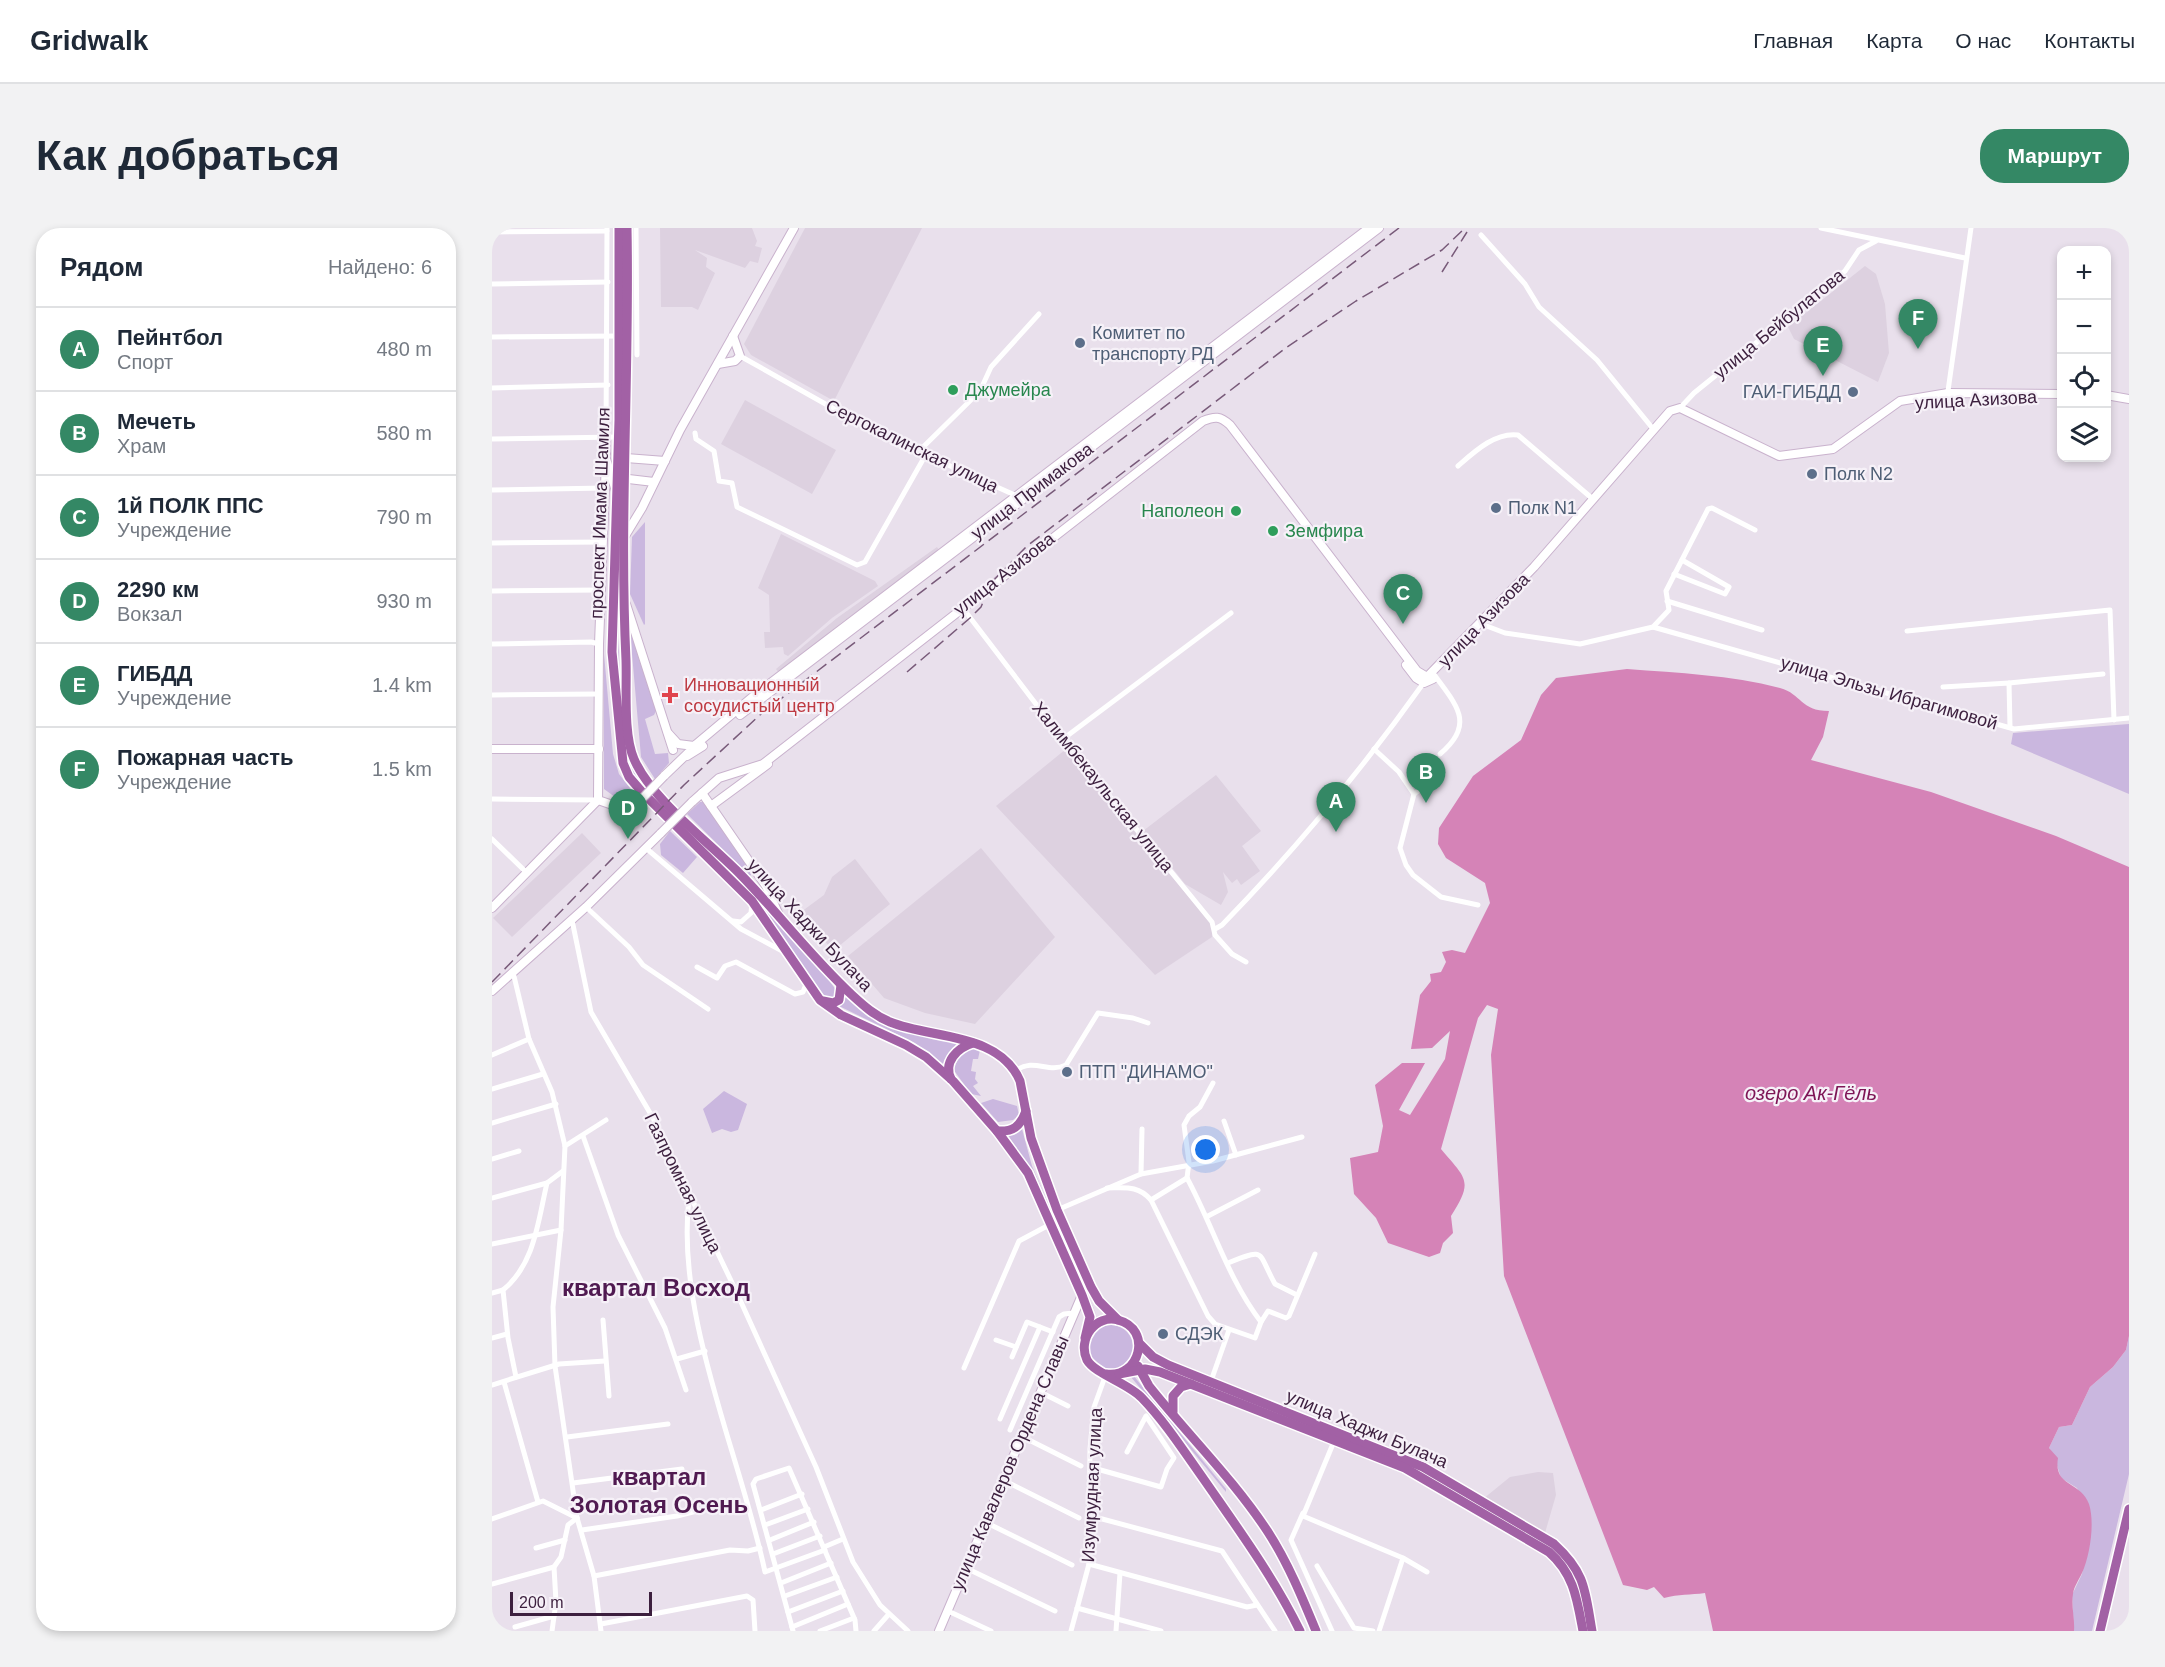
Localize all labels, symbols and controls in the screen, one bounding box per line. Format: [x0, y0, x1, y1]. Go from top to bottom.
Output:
text: Gridwalk [30, 25, 148, 56]
text: Главная [1753, 29, 1833, 52]
text: Карта [1866, 29, 1922, 52]
text: О нас [1955, 29, 2011, 52]
text: Контакты [2044, 29, 2135, 52]
button: Маршрут [1980, 129, 2129, 183]
text: Как добраться [36, 132, 340, 179]
map controls [2057, 246, 2111, 462]
button: + [2057, 246, 2111, 300]
text: Рядом [60, 252, 143, 282]
text: Найдено: 6 [328, 256, 432, 278]
street label: улица Бейбулатова [1710, 264, 1849, 383]
pin: F [1898, 300, 1938, 349]
button: − [2057, 300, 2111, 354]
place label: Комитет по транспорту РД [1092, 323, 1214, 364]
text: Пейнтбол [117, 325, 223, 350]
pin: E [1804, 326, 1842, 376]
marker: Комитет по транспорту РД [1073, 336, 1087, 350]
text: A [72, 338, 87, 360]
text: 480 m [376, 338, 432, 360]
text: Спорт [117, 351, 173, 373]
button: locate [2057, 354, 2111, 408]
place label: Джумейра [965, 380, 1052, 400]
place label: ГАИ-ГИБДД [1743, 382, 1841, 402]
marker: Джумейра [946, 383, 960, 397]
marker: ГАИ-ГИБДД [1846, 385, 1860, 399]
street label: улица Азизова [1914, 387, 2039, 413]
street label: Сергокалинская улица [822, 395, 1002, 497]
street label: проспект Имама Шамиля [586, 407, 614, 619]
button: layers [2057, 408, 2111, 462]
text: Мечеть [117, 409, 196, 434]
text: B [72, 422, 87, 444]
text: 580 m [376, 422, 432, 444]
text: Храм [117, 435, 166, 457]
street label: улица Примакова [967, 438, 1098, 543]
place label: Полк N2 [1824, 464, 1893, 484]
marker: Полк N2 [1805, 467, 1819, 481]
text: 1й ПОЛК ППС [117, 493, 264, 518]
place label: Полк N1 [1508, 498, 1577, 518]
place label: Наполеон [1141, 501, 1224, 521]
marker: Полк N1 [1489, 501, 1503, 515]
marker: Наполеон [1229, 504, 1243, 518]
text: C [72, 506, 87, 528]
text: 790 m [376, 506, 432, 528]
text: Учреждение [117, 519, 232, 541]
place label: Земфира [1285, 521, 1364, 541]
marker: Земфира [1266, 524, 1280, 538]
street label: улица Азизова [950, 528, 1059, 620]
street label: улица Азизова [1434, 568, 1534, 671]
pin: C [1384, 574, 1422, 624]
text: 2290 км [117, 577, 199, 602]
text: D [72, 590, 87, 612]
text: 930 m [376, 590, 432, 612]
text: Вокзал [117, 603, 182, 625]
street label: улица Эльзы Ибрагимовой [1778, 652, 2000, 734]
text: ГИБДД [117, 661, 192, 686]
text: E [73, 674, 86, 696]
text: 1.4 km [372, 674, 432, 696]
place label: Инновационный сосудистый центр [684, 675, 835, 716]
marker: Инновационный сосудистый центр [661, 686, 679, 704]
text: Учреждение [117, 687, 232, 709]
street label: Халимбекаульская улица [1028, 698, 1178, 877]
text: Пожарная часть [117, 745, 294, 770]
pin: B [1406, 754, 1446, 803]
text: F [73, 758, 86, 780]
text: 1.5 km [372, 758, 432, 780]
text: Учреждение [117, 771, 232, 793]
pin: A [1316, 782, 1356, 832]
pin: D [608, 790, 648, 839]
street label: улица Хаджи Булача [743, 855, 877, 996]
place label: ПТП "ДИНАМО" [1079, 1062, 1213, 1082]
marker: ПТП "ДИНАМО" [1060, 1065, 1074, 1079]
water label: озеро Ак-Гёль [1745, 1082, 1877, 1104]
street label: Газпромная улица [640, 1110, 726, 1257]
your location [1191, 1135, 1220, 1164]
district label: квартал Восход [562, 1274, 750, 1301]
place label: СДЭК [1175, 1324, 1224, 1344]
marker: СДЭК [1156, 1327, 1170, 1341]
street label: улица Кавалеров Ордена Славы [947, 1333, 1073, 1593]
street label: улица Хаджи Булача [1283, 1386, 1452, 1473]
street label: Изумрудная улица [1078, 1406, 1106, 1563]
district label: квартал Золотая Осень [570, 1463, 748, 1518]
scale bar [510, 1589, 652, 1616]
text: 200 m [519, 1594, 563, 1611]

